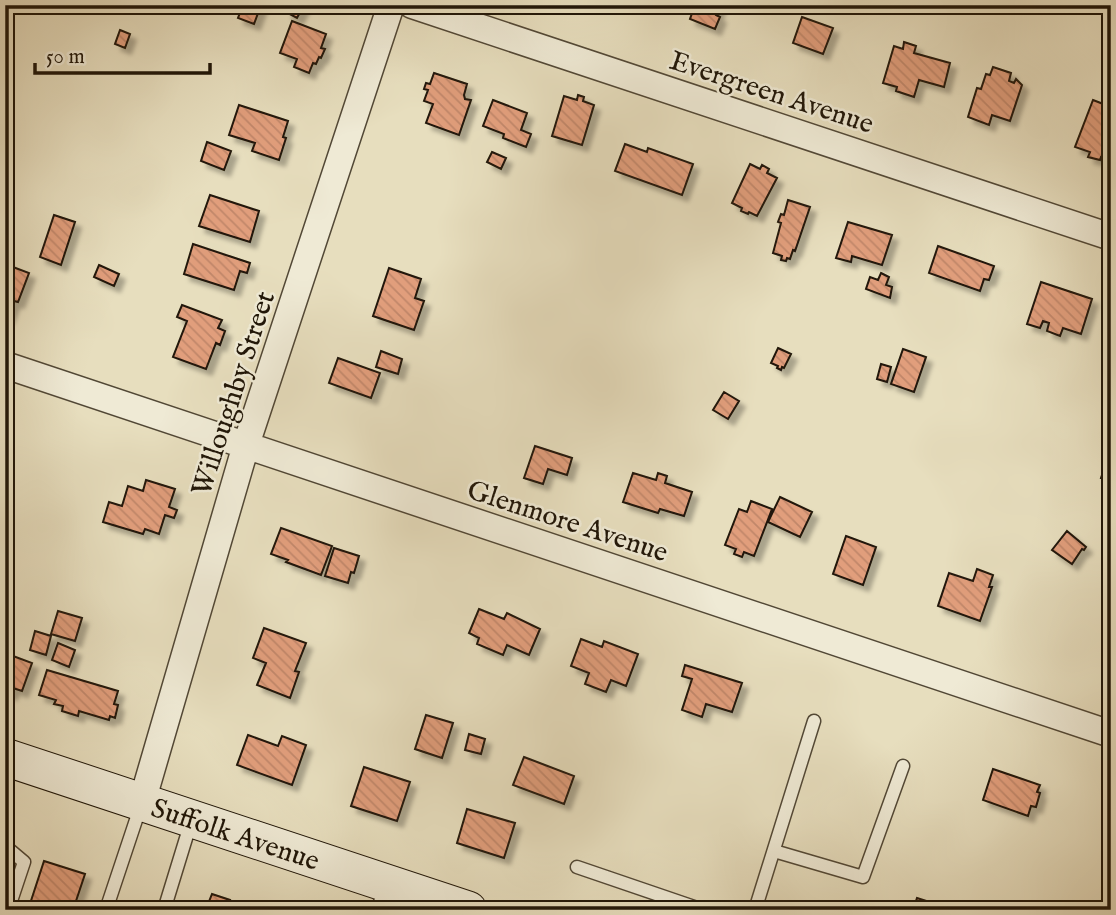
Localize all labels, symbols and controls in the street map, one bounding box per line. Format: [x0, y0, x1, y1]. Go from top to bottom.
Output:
scale bar [35, 32, 210, 76]
text: 50 m [46, 44, 85, 71]
street label: Evergreen Avenue [665, 44, 878, 143]
street label: Willoughby Street [185, 287, 284, 501]
street label: Glenmore Avenue [462, 473, 672, 571]
street label: Suffolk Avenue [146, 792, 324, 880]

